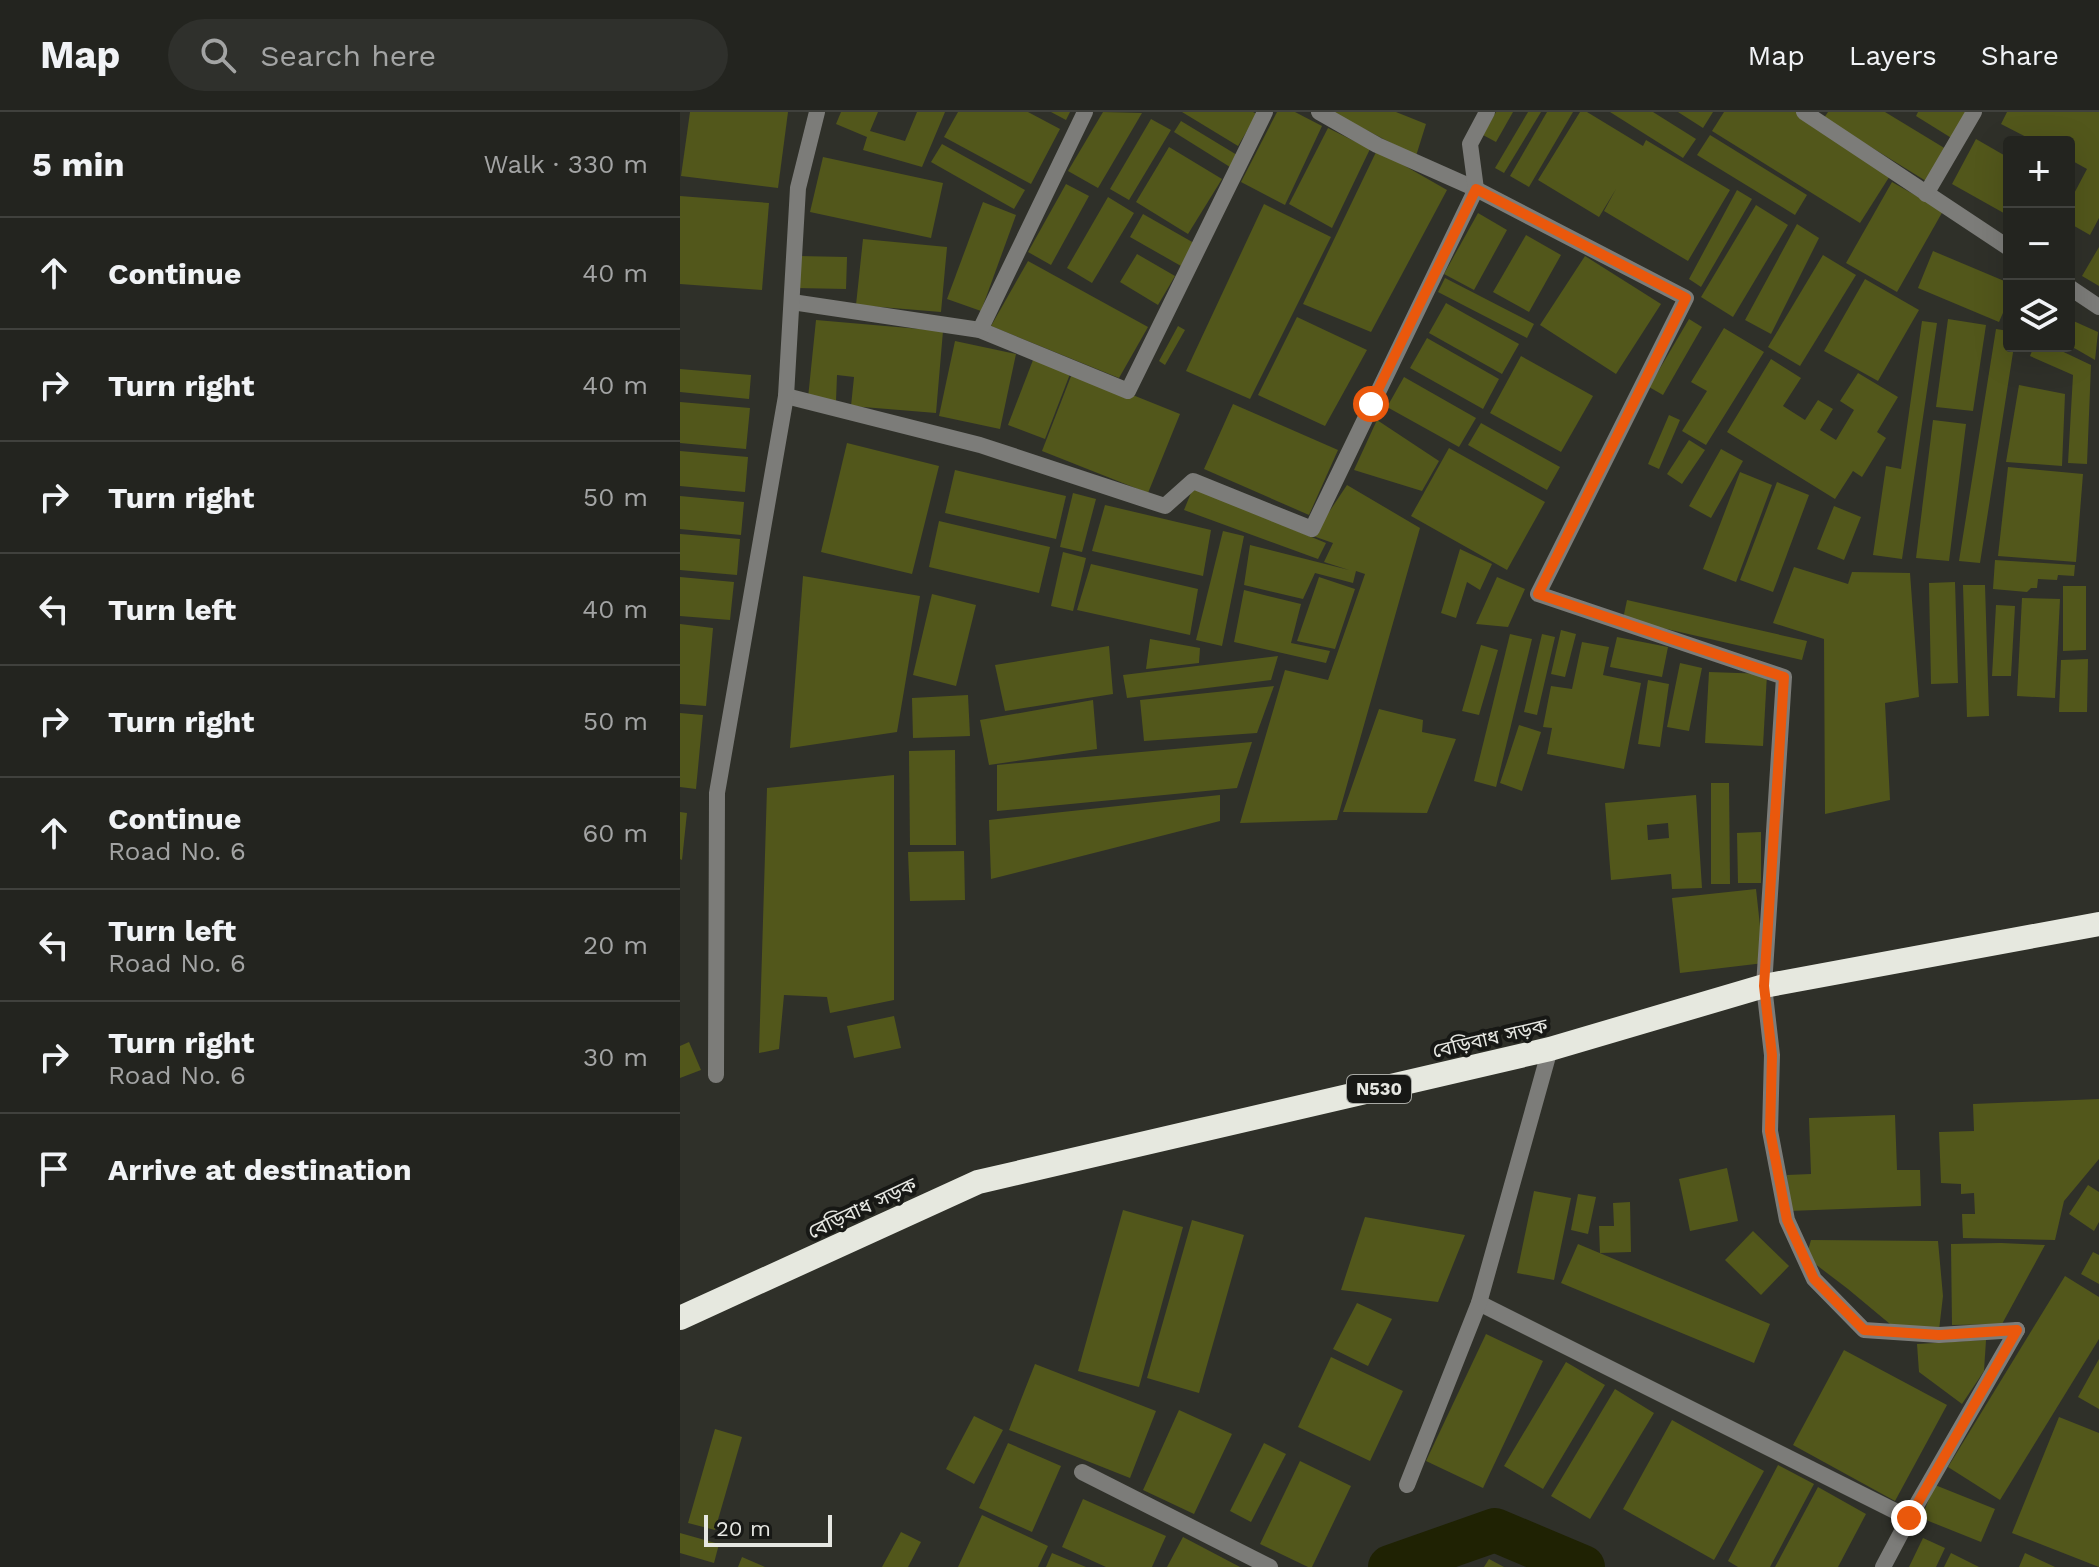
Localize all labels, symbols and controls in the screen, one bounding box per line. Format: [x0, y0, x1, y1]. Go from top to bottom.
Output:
search box [168, 19, 728, 91]
text: Map [40, 33, 120, 77]
icon: search [196, 33, 240, 77]
text: Search here [260, 38, 436, 73]
text: Map [1748, 39, 1805, 72]
text: Layers [1849, 39, 1937, 72]
text: Share [1981, 39, 2059, 72]
map controls [2003, 136, 2075, 352]
button: + [2003, 136, 2075, 208]
text: 5 min [32, 144, 125, 184]
text: Walk · 330 m [483, 149, 648, 179]
button: − [2003, 208, 2075, 280]
icon: ahead [32, 251, 76, 295]
text: Continue [108, 256, 241, 291]
text: 40 m [582, 258, 648, 288]
button: layers [2003, 280, 2075, 352]
icon: right [32, 363, 76, 407]
text: Turn right [108, 368, 254, 403]
text: 40 m [582, 370, 648, 400]
route start [1353, 386, 1389, 422]
icon: right [32, 475, 76, 519]
text: Turn right [108, 480, 254, 515]
text: 50 m [583, 482, 648, 512]
icon: left [32, 587, 76, 631]
text: Turn left [108, 592, 236, 627]
text: 40 m [582, 594, 648, 624]
icon: right [32, 699, 76, 743]
text: Turn right [108, 704, 254, 739]
text: 50 m [583, 706, 648, 736]
text: Continue [108, 801, 241, 836]
icon: ahead [32, 811, 76, 855]
text: 60 m [582, 818, 648, 848]
text: Road No. 6 [108, 836, 246, 866]
text: Turn left [108, 913, 236, 948]
icon: left [32, 923, 76, 967]
text: 20 m [583, 930, 648, 960]
text: Road No. 6 [108, 948, 246, 978]
street label: বেড়িবাধ সড়ক [1430, 1013, 1551, 1063]
text: Turn right [108, 1025, 254, 1060]
icon: right [32, 1035, 76, 1079]
text: 30 m [583, 1042, 648, 1072]
text: Road No. 6 [108, 1060, 246, 1090]
road number: N530 [1347, 1075, 1411, 1103]
icon: arrive [32, 1147, 76, 1191]
text: Arrive at destination [108, 1152, 412, 1187]
street label: বেড়িবাধ সড়ক [804, 1172, 921, 1244]
route end [1891, 1500, 1927, 1536]
scale bar [704, 1511, 832, 1547]
text: 20 m [716, 1516, 771, 1541]

